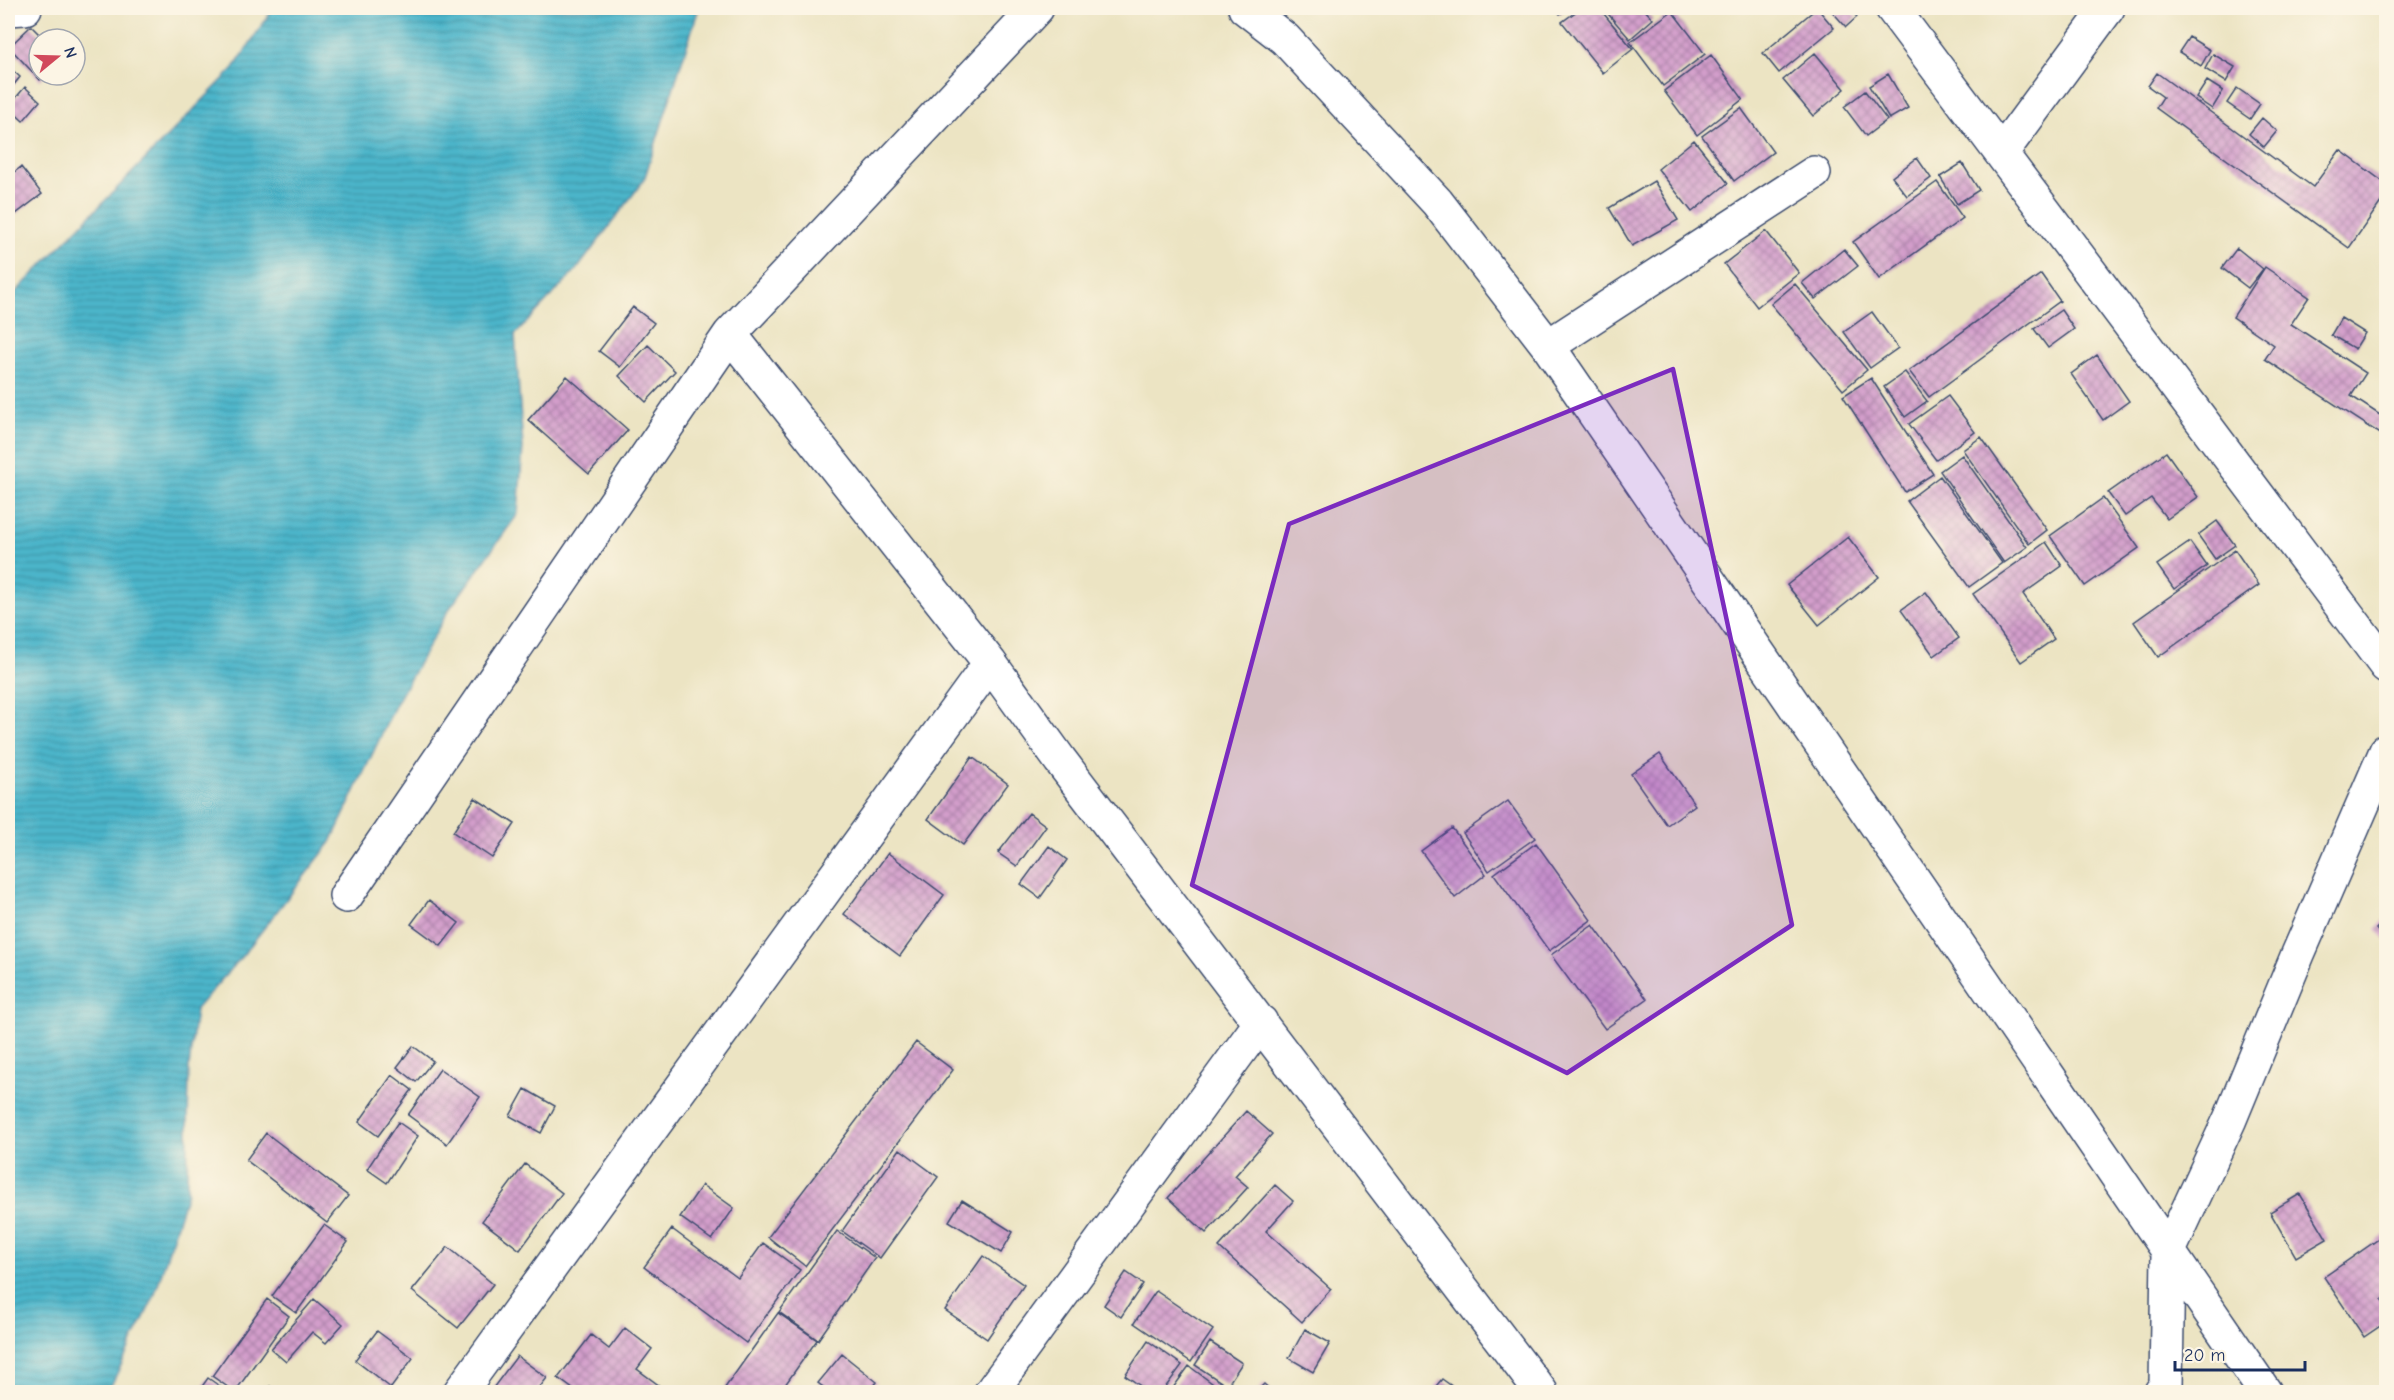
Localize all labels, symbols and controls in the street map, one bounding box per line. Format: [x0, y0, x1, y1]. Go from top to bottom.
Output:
north arrow [27, 27, 87, 87]
text: N [60, 45, 80, 60]
scale bar [2175, 1334, 2306, 1372]
text: 20 m [2184, 1345, 2225, 1366]

